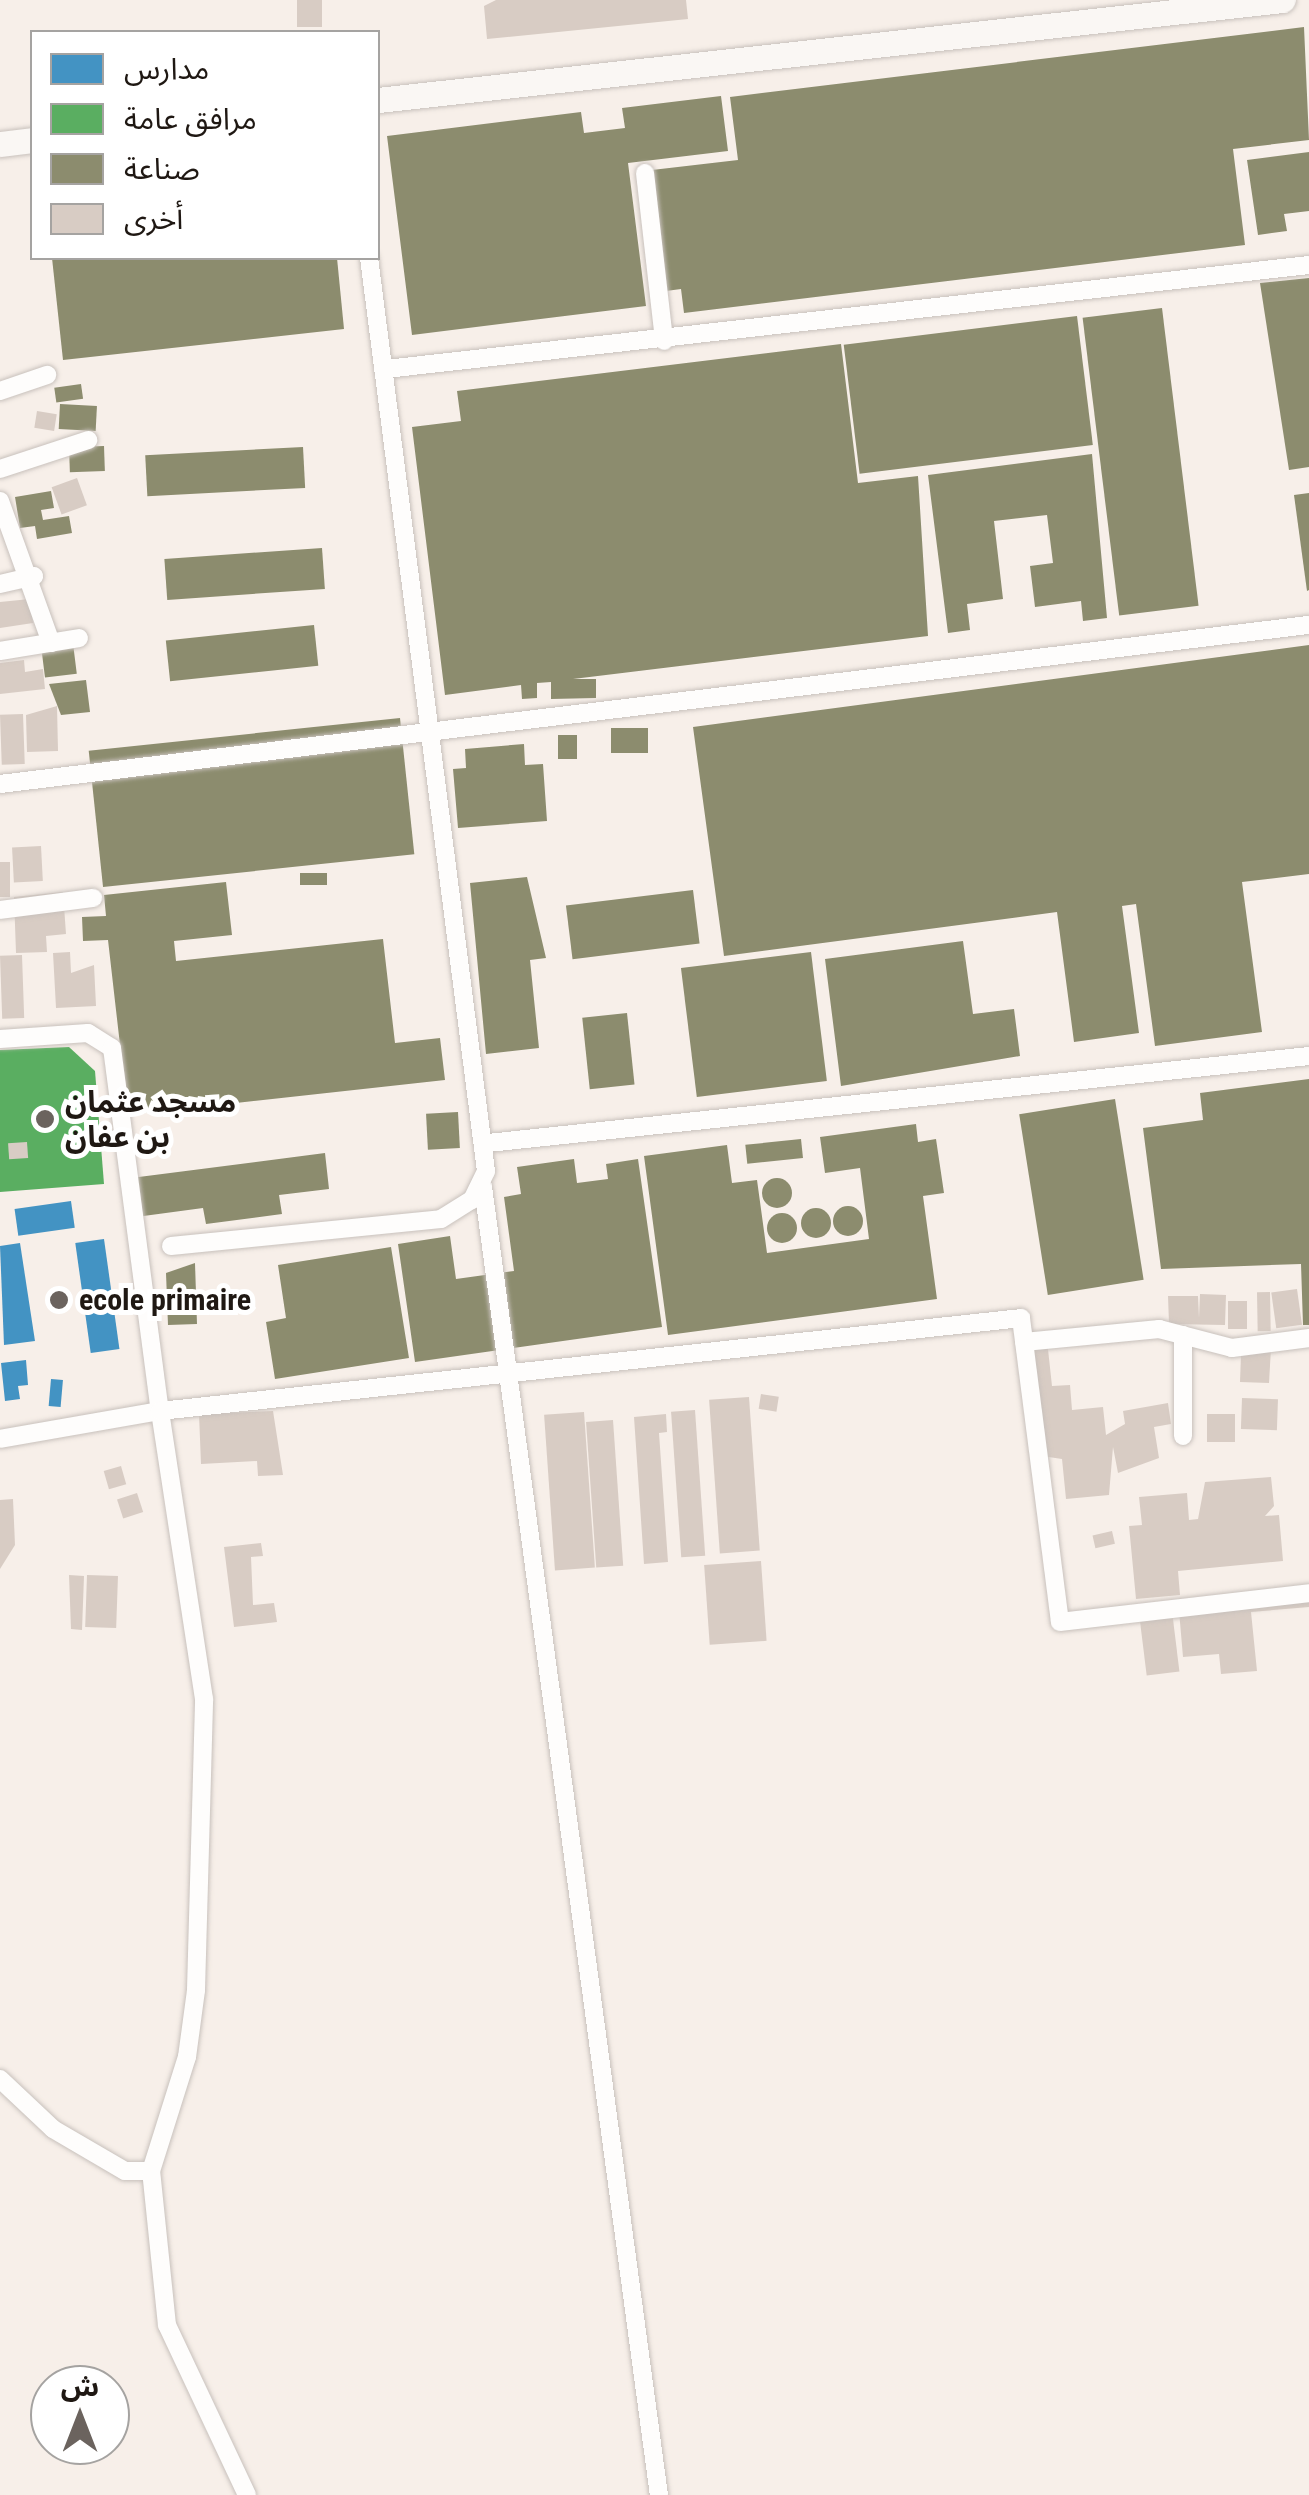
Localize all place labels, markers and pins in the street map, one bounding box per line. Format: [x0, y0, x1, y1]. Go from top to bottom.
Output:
place label: مسجد عثمان بن عفان [65, 1084, 236, 1154]
marker: مسجد عثمان بن عفان [34, 1108, 56, 1130]
place label: ecole primaire [79, 1282, 251, 1318]
marker: ecole primaire [48, 1289, 70, 1311]

